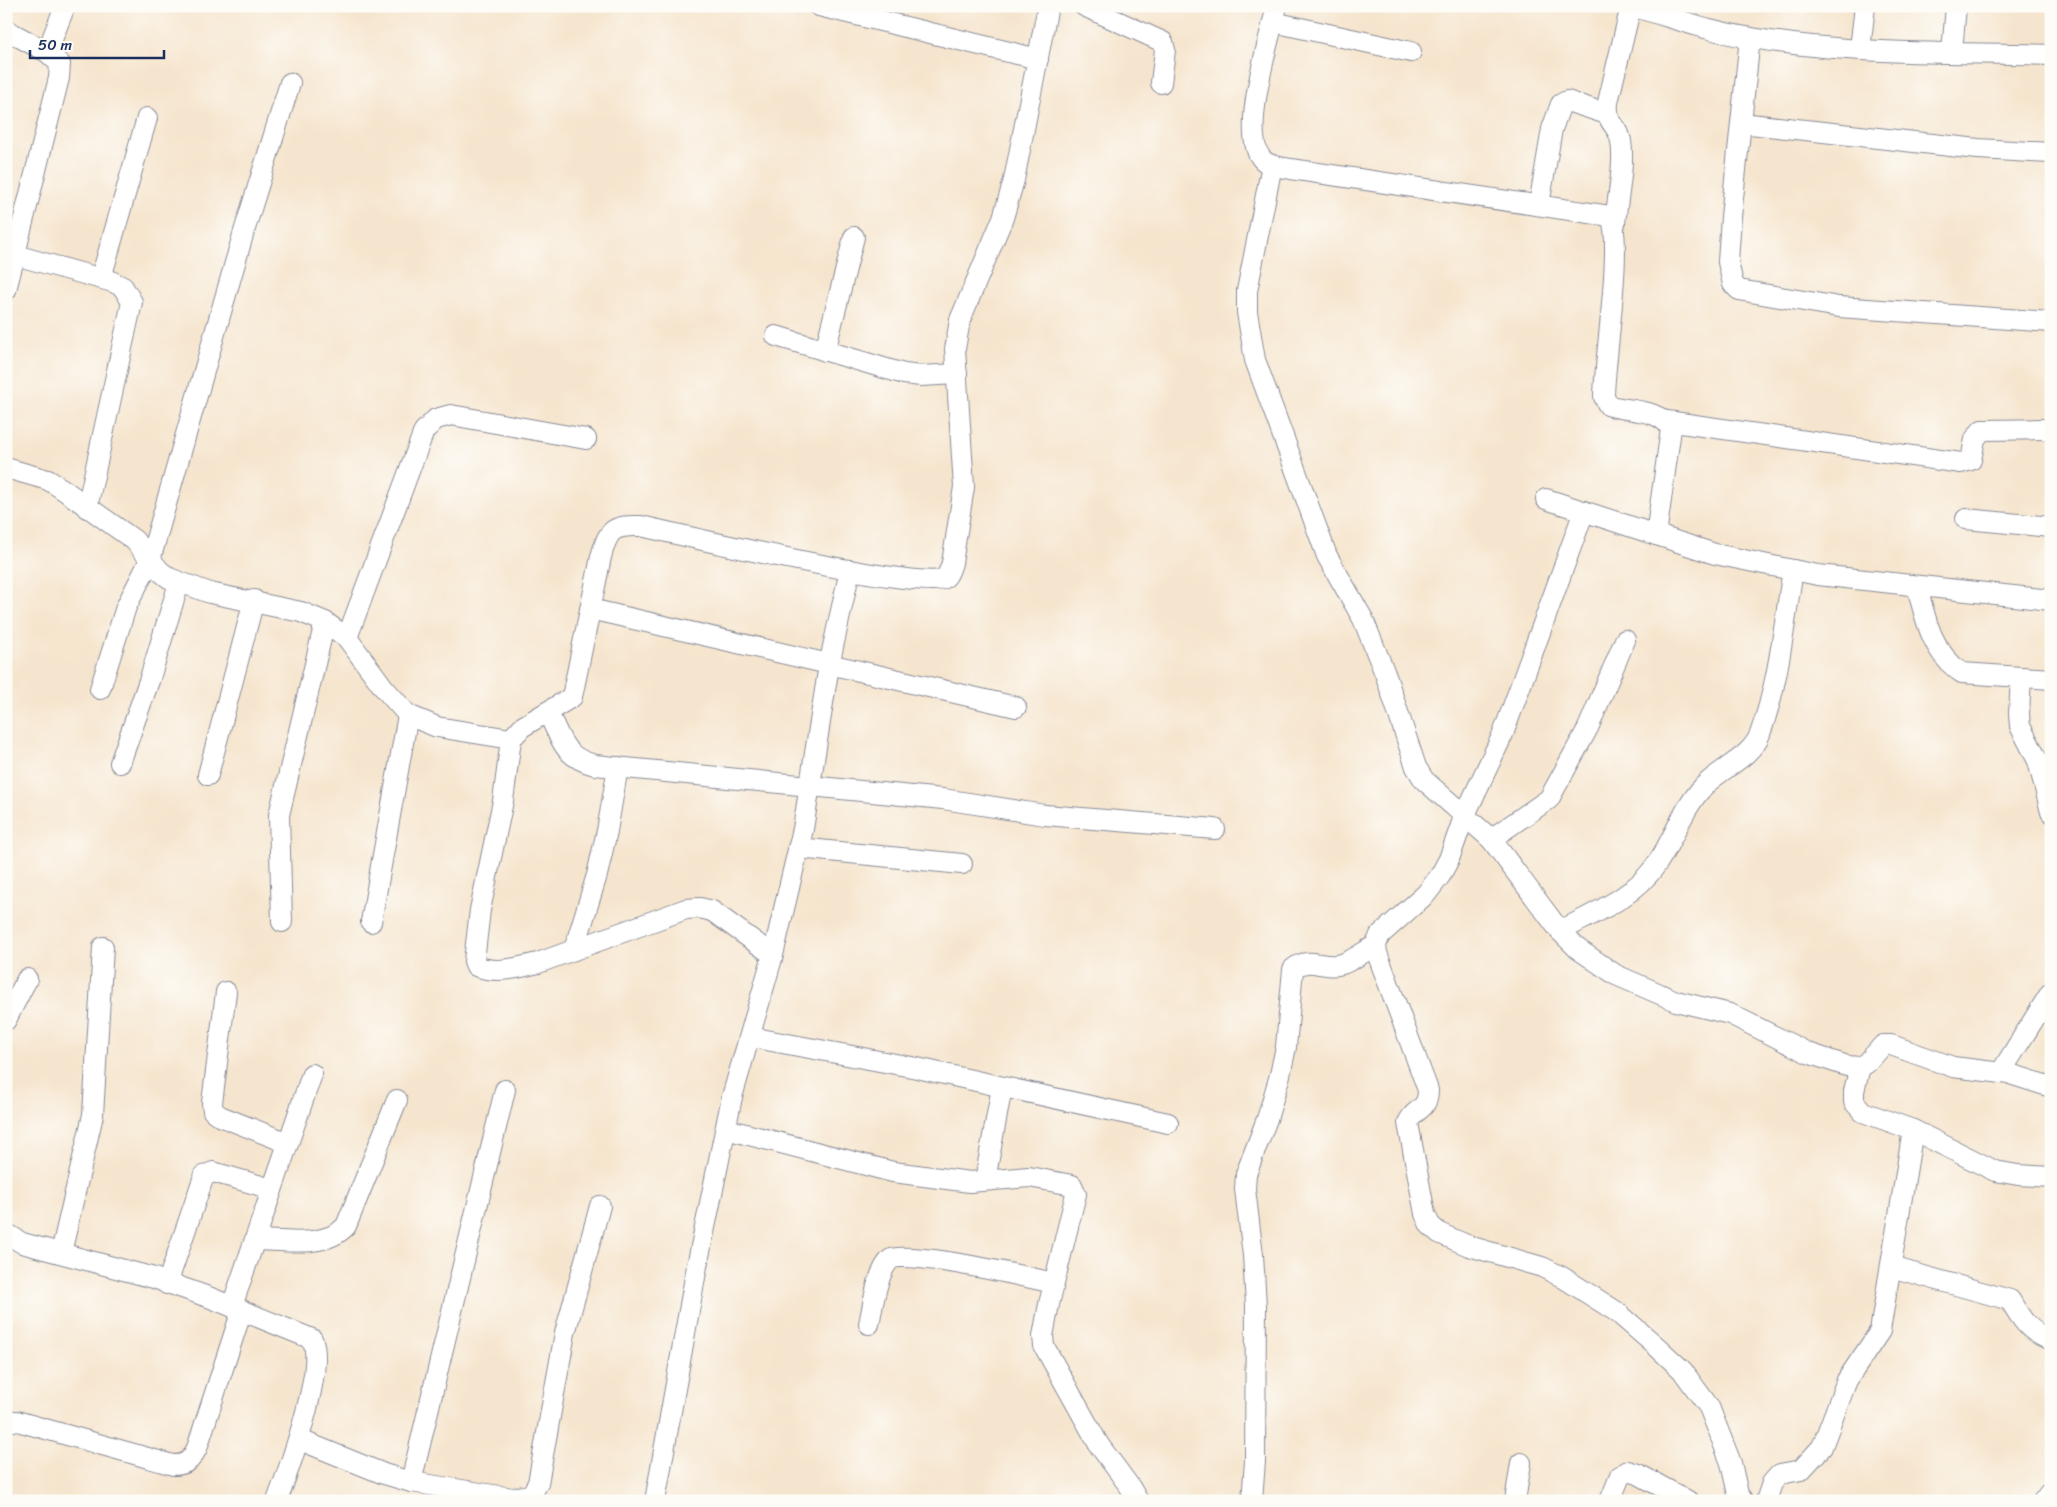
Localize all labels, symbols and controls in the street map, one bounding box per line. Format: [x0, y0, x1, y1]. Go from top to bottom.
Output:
scale bar [30, 28, 164, 60]
text: 50 m [38, 32, 73, 58]

